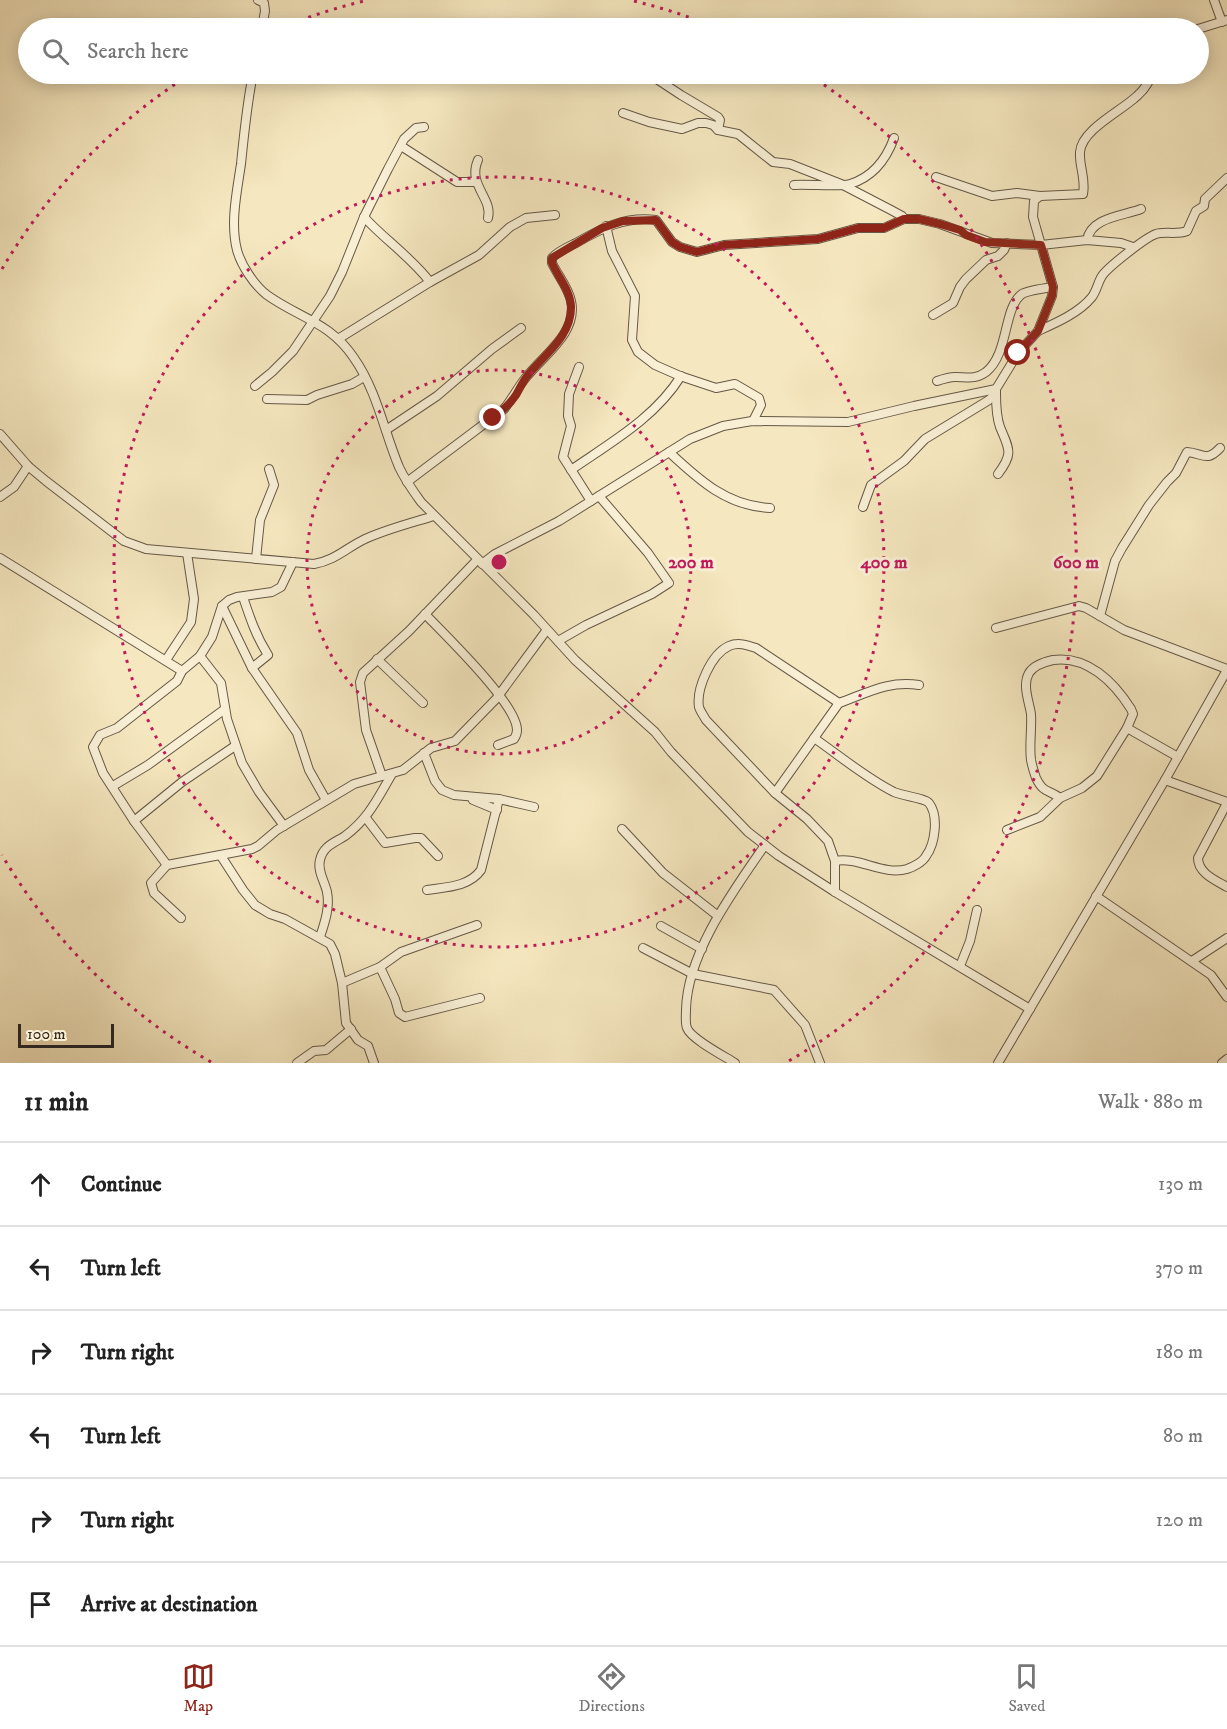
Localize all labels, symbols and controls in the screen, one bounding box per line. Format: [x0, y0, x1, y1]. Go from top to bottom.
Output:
search box [18, 18, 1209, 84]
icon: search [39, 35, 72, 68]
text: Search here [87, 38, 189, 65]
route start [1004, 339, 1030, 365]
route end [479, 404, 505, 430]
centre of rings [489, 552, 509, 572]
text: 200 m [668, 552, 714, 574]
text: 400 m [859, 552, 908, 574]
text: 600 m [1053, 552, 1100, 574]
scale bar [18, 1021, 114, 1048]
text: 100 m [27, 1024, 66, 1044]
text: 11 min [24, 1086, 89, 1119]
text: Walk · 880 m [1098, 1090, 1203, 1115]
icon: ahead [24, 1168, 57, 1201]
text: Continue [81, 1171, 162, 1198]
text: 130 m [1158, 1172, 1203, 1197]
icon: left [24, 1252, 57, 1285]
text: Turn left [81, 1255, 161, 1282]
text: 370 m [1155, 1256, 1203, 1281]
icon: right [24, 1336, 57, 1369]
text: Turn right [81, 1339, 174, 1366]
text: 180 m [1156, 1340, 1203, 1365]
icon: left [24, 1420, 57, 1453]
text: Turn left [81, 1423, 161, 1450]
text: 80 m [1163, 1424, 1203, 1449]
icon: right [24, 1504, 57, 1537]
text: Turn right [81, 1507, 174, 1534]
text: 120 m [1156, 1508, 1203, 1533]
icon: arrive [24, 1588, 57, 1621]
text: Arrive at destination [81, 1591, 258, 1618]
tab: Map [182, 1660, 215, 1716]
tab: Directions [578, 1660, 645, 1716]
tab: Saved [1008, 1660, 1045, 1716]

